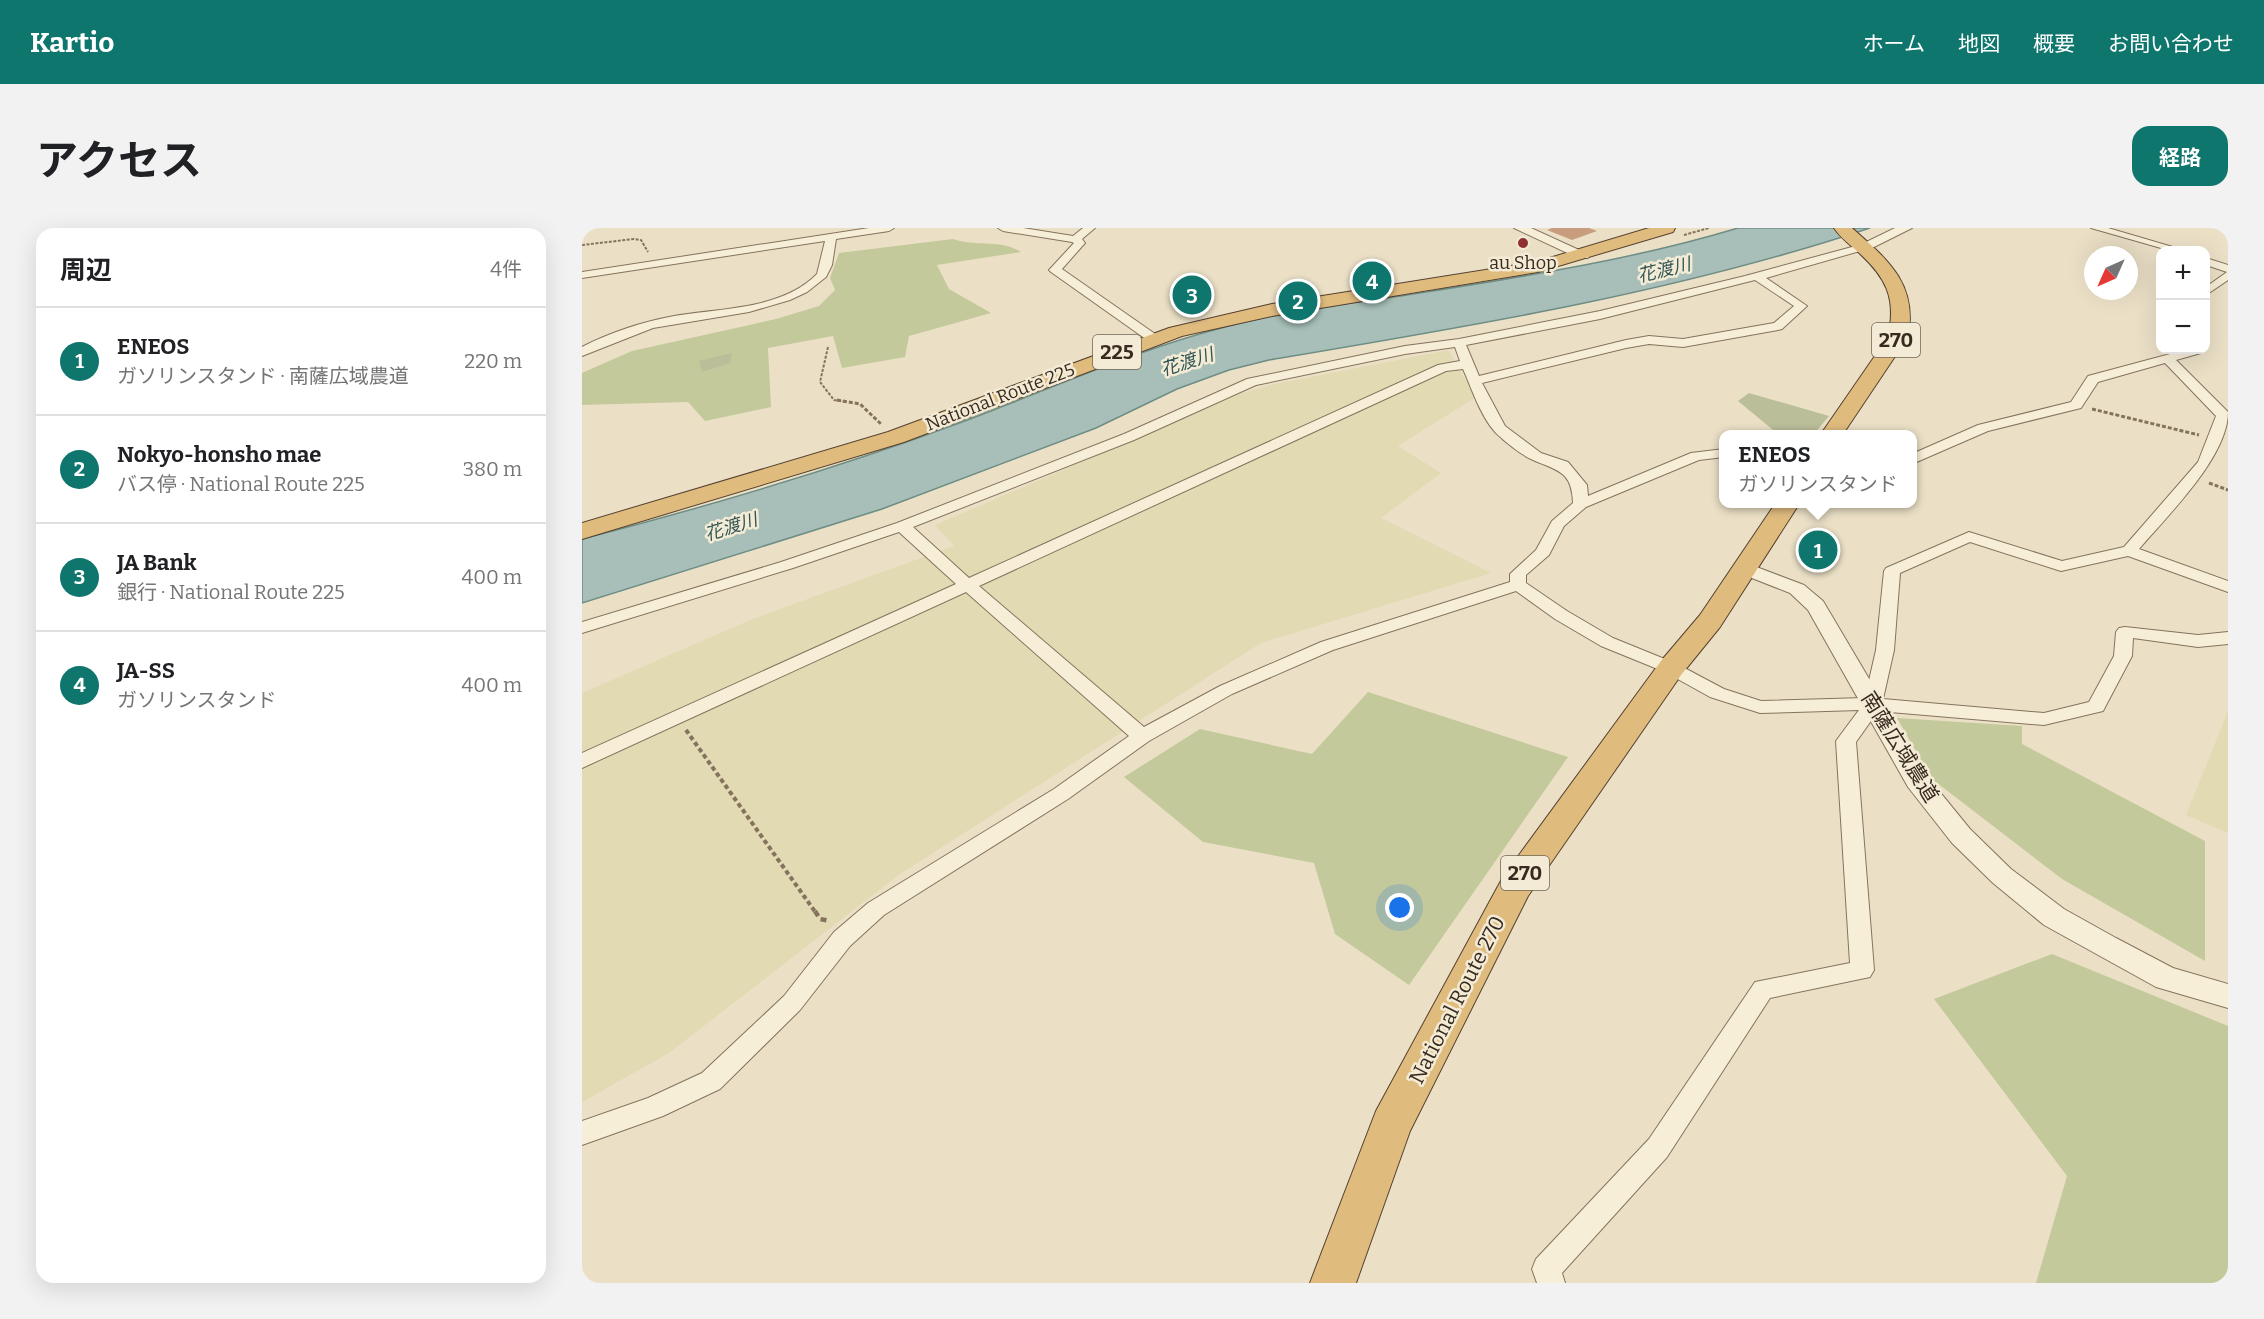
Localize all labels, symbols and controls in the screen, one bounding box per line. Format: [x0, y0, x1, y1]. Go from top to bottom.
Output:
text: Kartio [30, 26, 114, 59]
text: ホーム [1863, 31, 1925, 57]
text: 地図 [1958, 31, 2000, 57]
text: 概要 [2033, 31, 2075, 57]
text: お問い合わせ [2108, 31, 2234, 57]
button: 経路 [2132, 126, 2228, 186]
text: アクセス [36, 136, 202, 186]
marker: au Shop [1516, 236, 1530, 250]
north arrow [2084, 246, 2138, 300]
map controls [2156, 246, 2210, 354]
button: + [2156, 246, 2210, 300]
place label: au Shop [1489, 252, 1557, 274]
water label: 花渡川 [1635, 252, 1695, 287]
text: 周辺 [60, 255, 112, 286]
text: 4件 [490, 257, 522, 281]
pin: 4 [1352, 259, 1392, 304]
pin: 3 [1172, 272, 1212, 318]
pin: 2 [1278, 278, 1318, 324]
button: − [2156, 300, 2210, 354]
road number: 270 [1872, 323, 1920, 357]
text: ENEOS [117, 333, 190, 360]
road number: 225 [1093, 335, 1141, 369]
water label: 花渡川 [1158, 343, 1218, 381]
text: 1 [75, 349, 84, 373]
text: 220 m [464, 349, 522, 373]
street label: National Route 225 [922, 358, 1078, 436]
text: ガソリンスタンド · 南薩広域農道 [117, 364, 409, 388]
popup [1719, 430, 1917, 508]
text: Nokyo-honsho mae [117, 441, 321, 468]
text: ENEOS [1738, 441, 1811, 468]
text: 2 [74, 457, 85, 481]
text: 380 m [463, 457, 522, 481]
text: バス停 · National Route 225 [117, 472, 365, 496]
text: ガソリンスタンド [1738, 472, 1898, 496]
water label: 花渡川 [702, 508, 762, 545]
pin: 1 [1798, 528, 1838, 572]
text: JA Bank [117, 549, 197, 576]
text: 3 [74, 565, 85, 589]
text: 400 m [462, 565, 522, 589]
text: 銀行 · National Route 225 [117, 580, 345, 604]
text: JA-SS [117, 657, 175, 684]
text: 4 [73, 673, 86, 697]
text: 400 m [462, 673, 522, 697]
street label: 南薩広域農道 [1856, 687, 1944, 807]
text: ガソリンスタンド [117, 688, 277, 712]
road number: 270 [1501, 856, 1549, 890]
your location [1385, 893, 1414, 922]
street label: National Route 270 [1403, 912, 1511, 1088]

